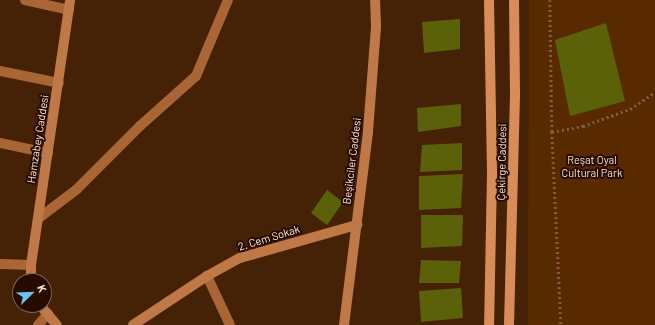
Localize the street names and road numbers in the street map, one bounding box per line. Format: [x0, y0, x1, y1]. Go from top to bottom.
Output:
street label: Hamzabey Caddesi [24, 94, 52, 184]
street label: Beşikciler Caddesi [340, 117, 364, 205]
street label: Çekirge Caddesi [495, 124, 509, 200]
street label: 2. Cem Sokak [236, 222, 302, 254]

